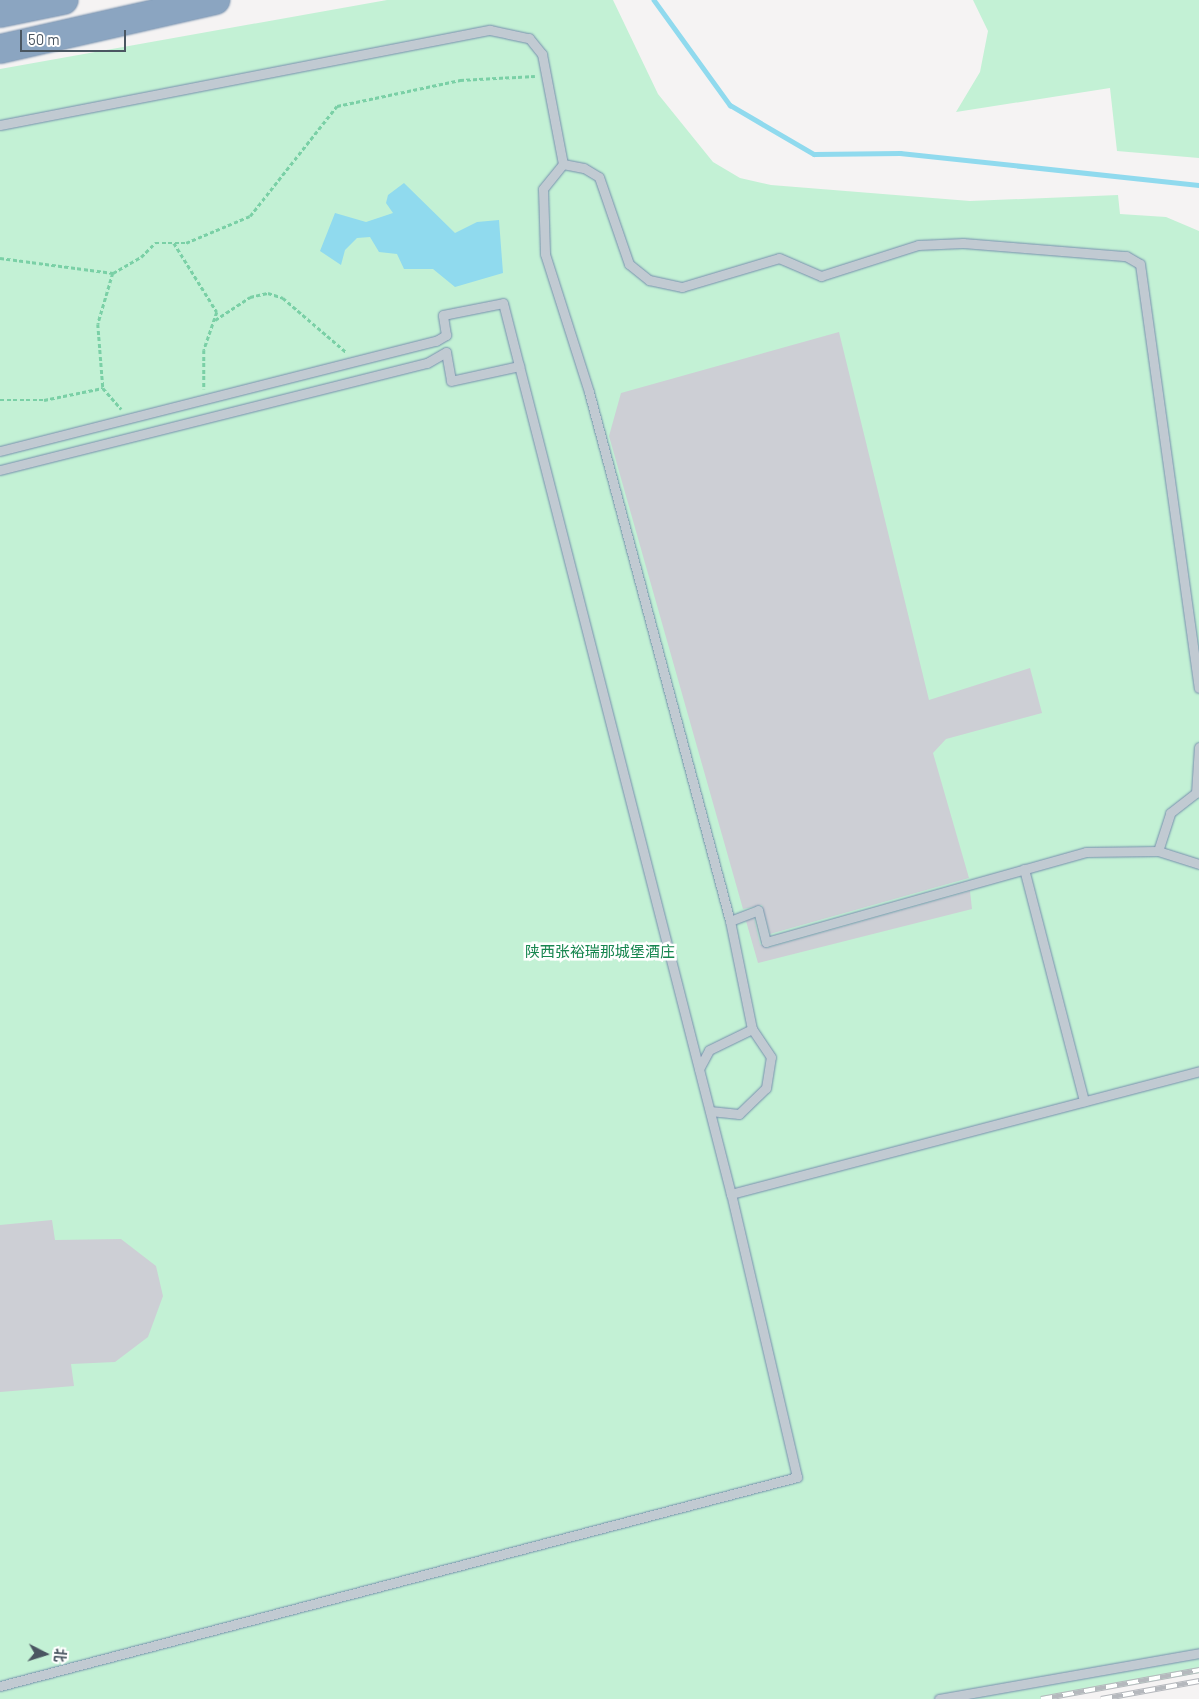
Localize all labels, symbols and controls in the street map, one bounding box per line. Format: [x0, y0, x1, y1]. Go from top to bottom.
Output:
scale bar [22, 20, 129, 52]
text: 50 m [28, 30, 60, 48]
park label: 陕西张裕瑞那城堡酒庄 [525, 943, 675, 961]
north arrow [20, 1629, 70, 1679]
text: 北 [51, 1648, 70, 1663]

